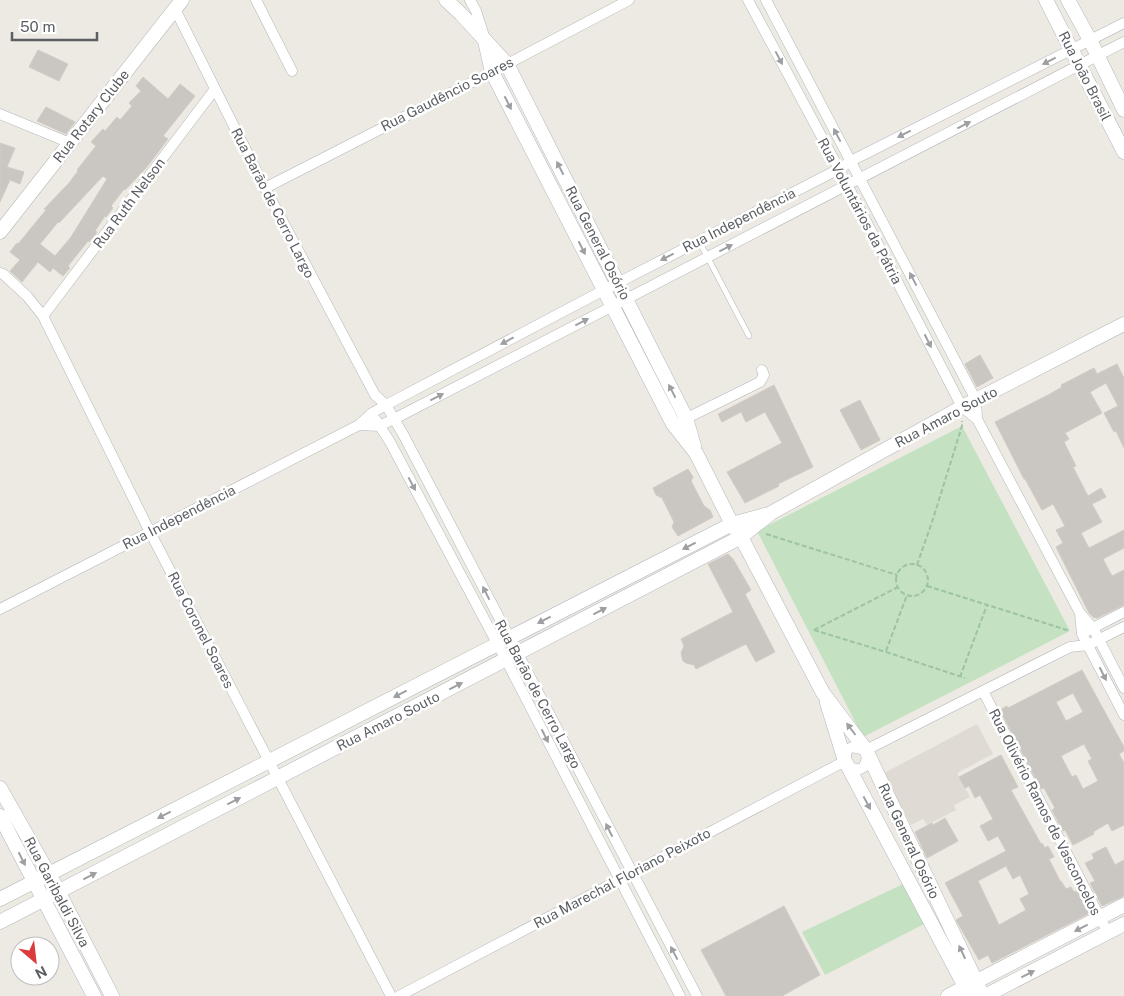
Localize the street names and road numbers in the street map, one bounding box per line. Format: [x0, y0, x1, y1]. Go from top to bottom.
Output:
street label: Rua João Brasil [1056, 29, 1114, 123]
street label: Rua Gaudêncio Soares [378, 54, 516, 134]
street label: Rua Rotary Clube [50, 66, 132, 166]
street label: Rua Barão de Cerro Largo [228, 125, 318, 281]
street label: Rua Voluntários da Pátria [815, 135, 905, 287]
street label: Rua Ruth Nelson [90, 155, 168, 251]
street label: Rua General Osório [562, 183, 634, 303]
street label: Rua Independência [680, 185, 798, 255]
street label: Rua Amaro Souto [892, 383, 1000, 451]
street label: Rua Independência [120, 482, 238, 552]
street label: Rua Coronel Soares [165, 569, 237, 691]
street label: Rua Barão de Cerro Largo [492, 617, 584, 771]
street label: Rua Amaro Souto [334, 688, 442, 754]
street label: Rua Olivério Ramos de Vasconcelos [986, 706, 1104, 918]
street label: Rua General Osório [875, 781, 943, 901]
street label: Rua Marechal Floriano Peixoto [531, 824, 713, 931]
street label: Rua Garibaldi Silva [21, 834, 93, 950]

